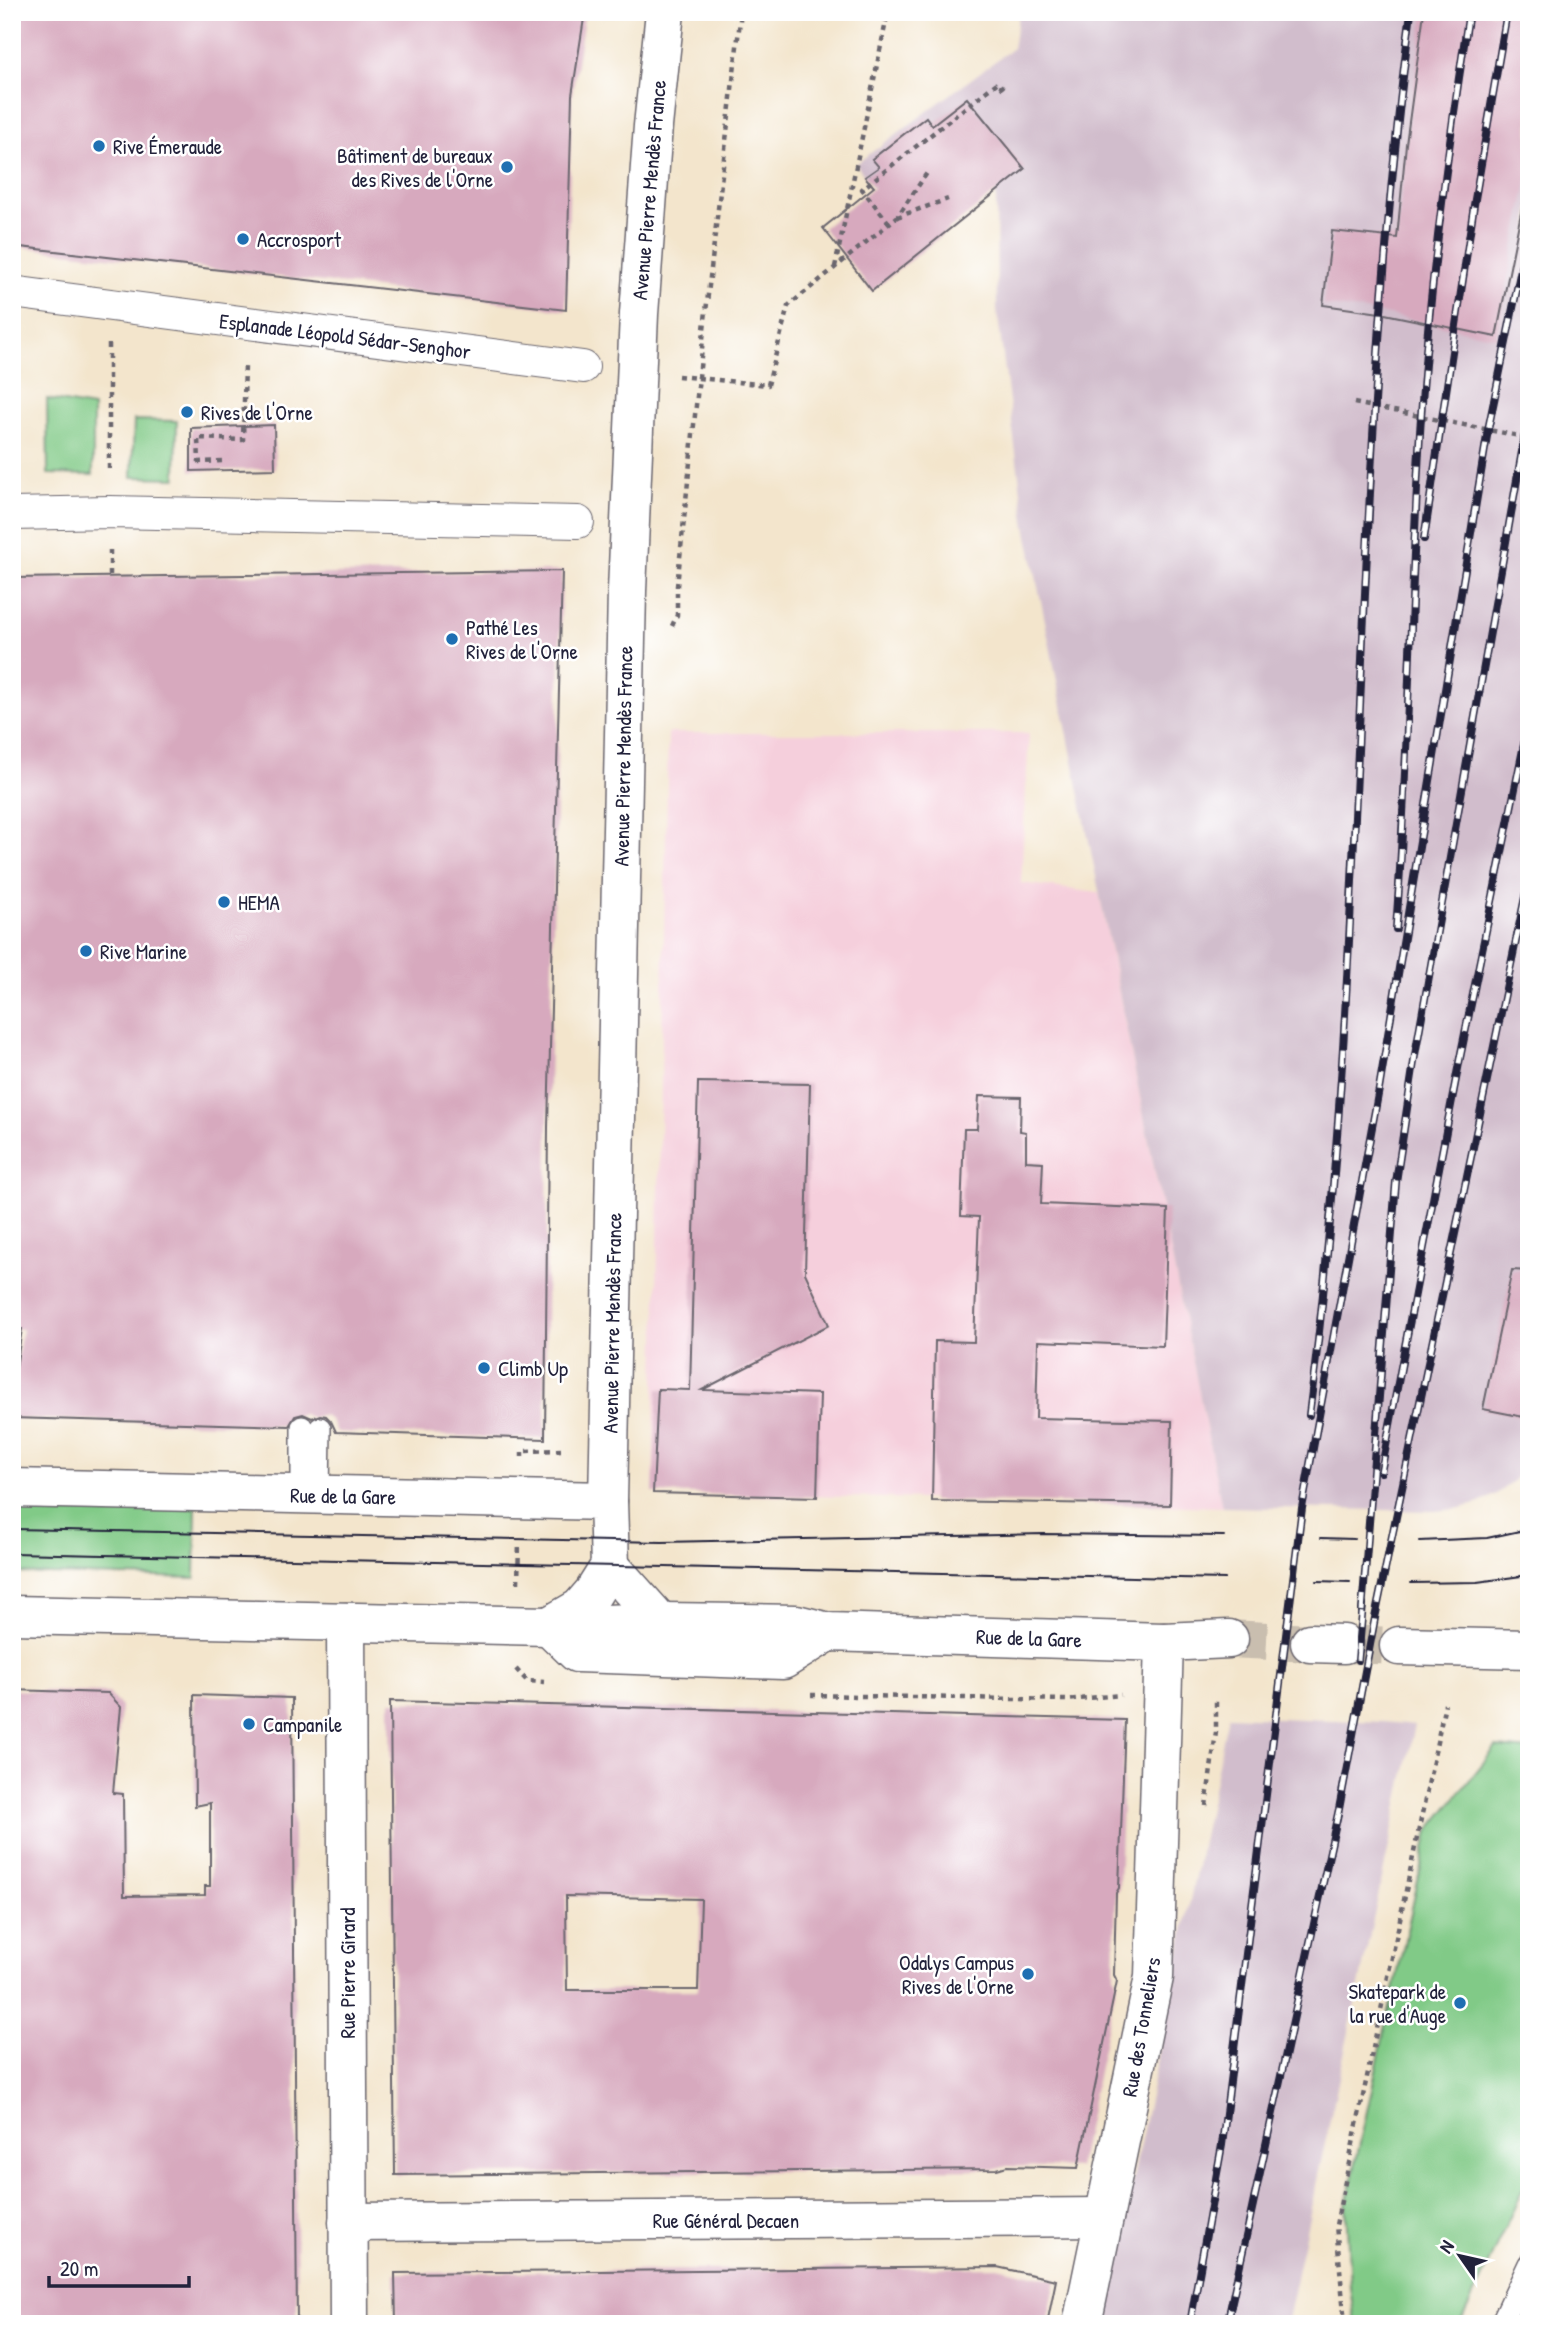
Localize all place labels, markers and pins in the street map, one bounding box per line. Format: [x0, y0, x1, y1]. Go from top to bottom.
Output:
place label: Rive Émeraude [113, 132, 222, 161]
marker: Rive Émeraude [91, 138, 107, 154]
place label: Bâtiment de bureaux des Rives de l'Orne [337, 141, 493, 194]
marker: Bâtiment de bureaux des Rives de l'Orne [499, 159, 515, 175]
place label: Accrosport [257, 225, 342, 254]
marker: Accrosport [235, 231, 251, 247]
place label: Rives de l'Orne [201, 398, 313, 427]
marker: Rives de l'Orne [179, 404, 195, 420]
place label: Pathé Les Rives de l'Orne [466, 613, 578, 666]
marker: Pathé Les Rives de l'Orne [444, 631, 460, 647]
place label: HEMA [238, 888, 280, 917]
marker: HEMA [216, 894, 232, 910]
place label: Rive Marine [100, 937, 187, 966]
marker: Rive Marine [78, 943, 94, 959]
place label: Climb Up [498, 1354, 568, 1383]
marker: Climb Up [476, 1360, 492, 1376]
place label: Campanile [263, 1710, 342, 1739]
marker: Campanile [241, 1716, 257, 1732]
place label: Odalys Campus Rives de l'Orne [899, 1948, 1014, 2001]
marker: Odalys Campus Rives de l'Orne [1020, 1966, 1036, 1982]
place label: Skatepark de la rue d'Auge [1348, 1977, 1446, 2030]
marker: Skatepark de la rue d'Auge [1452, 1995, 1468, 2011]

